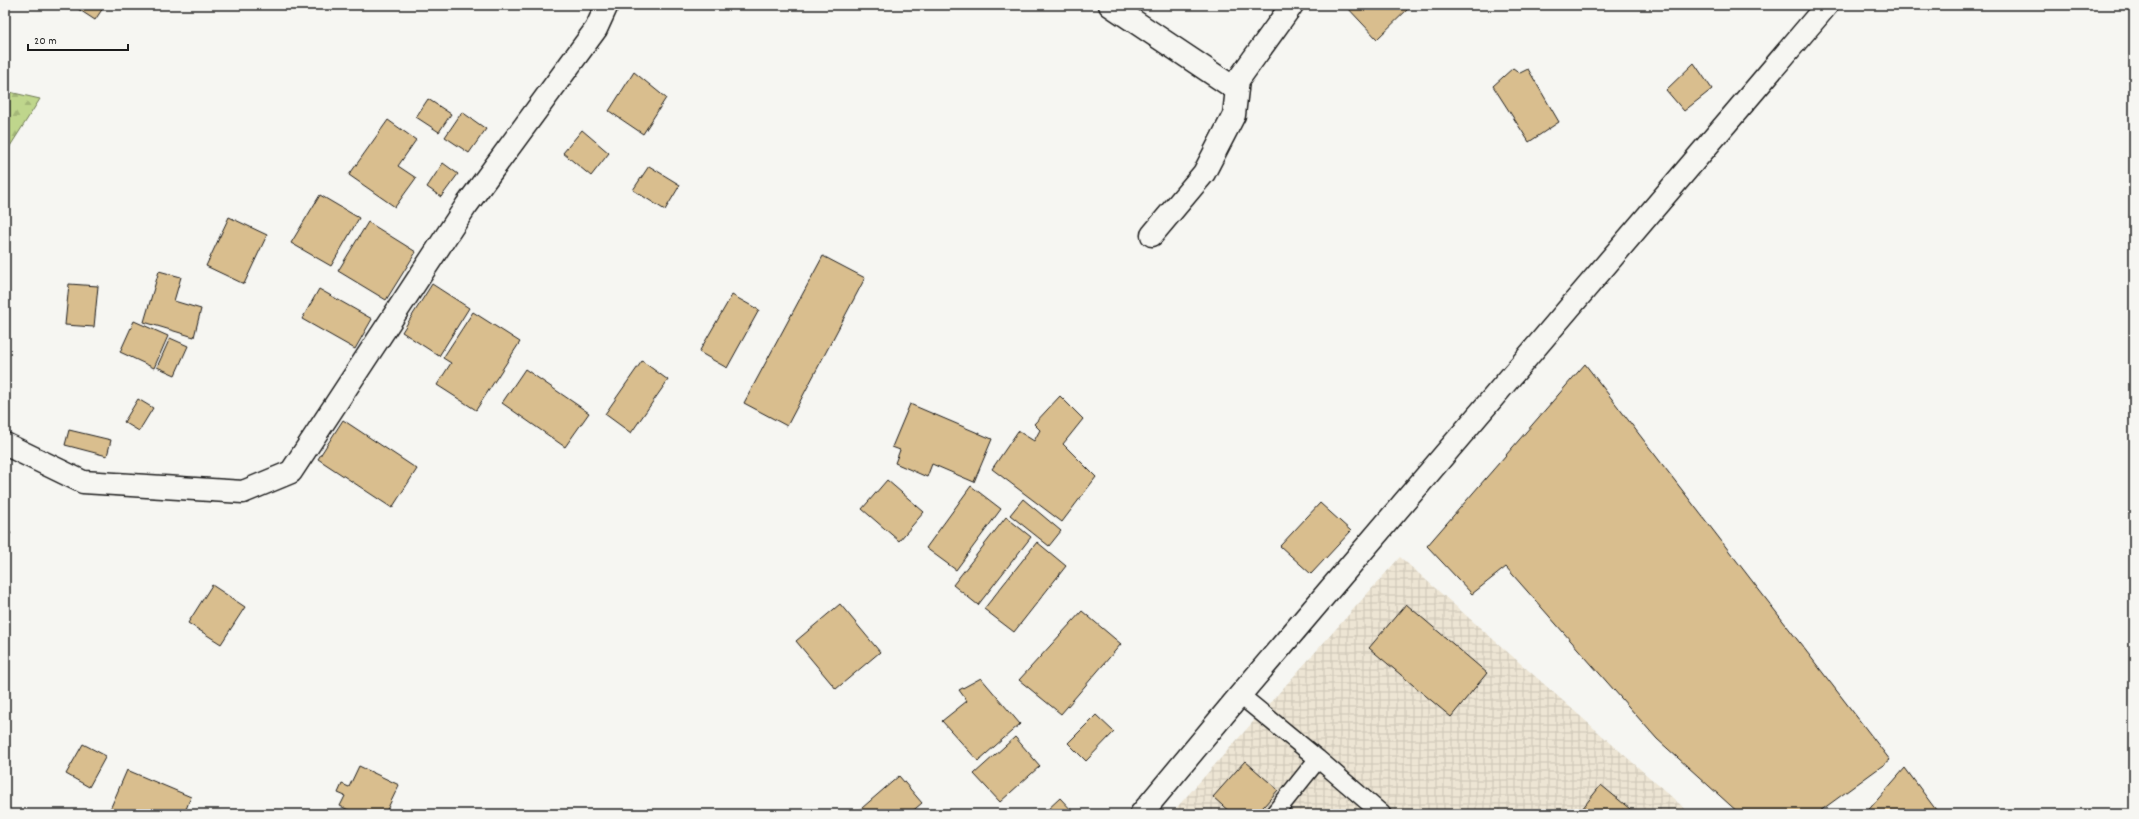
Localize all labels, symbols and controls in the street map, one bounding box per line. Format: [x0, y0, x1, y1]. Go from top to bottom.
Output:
scale bar [28, 26, 128, 52]
text: 20 m [34, 33, 57, 50]

